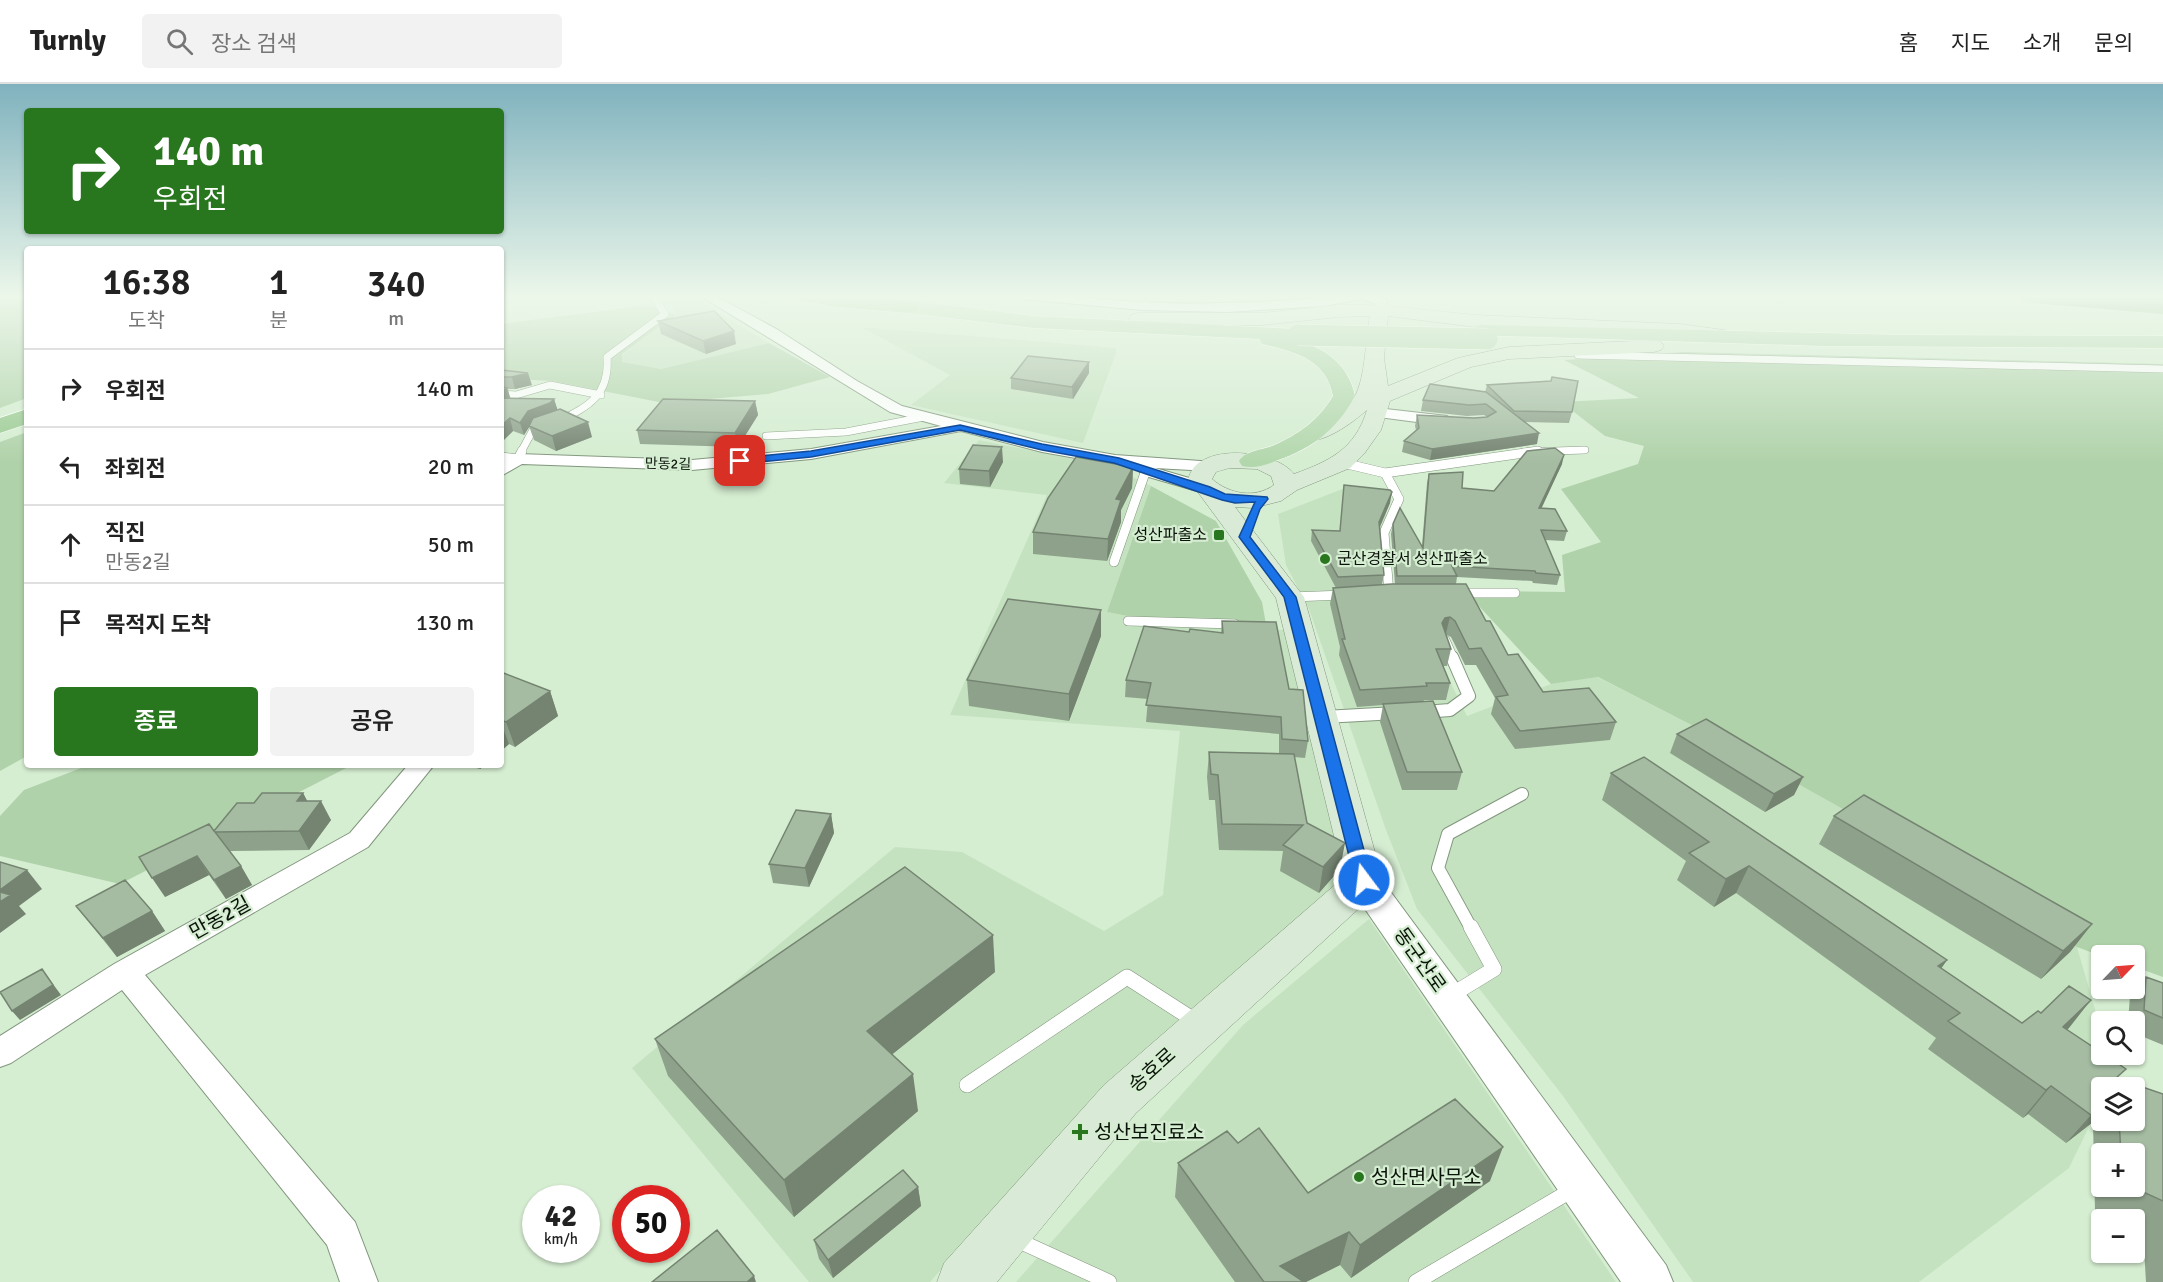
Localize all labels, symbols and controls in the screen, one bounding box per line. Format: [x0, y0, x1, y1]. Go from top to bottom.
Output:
search box [142, 14, 562, 68]
text: Turnly [30, 24, 106, 58]
icon: search [163, 25, 196, 58]
text: 장소 검색 [211, 30, 297, 57]
text: 홈 [1899, 30, 1918, 56]
text: 지도 [1951, 30, 1990, 56]
text: 소개 [2023, 30, 2061, 56]
text: 문의 [2094, 30, 2133, 56]
text: 140 m [153, 126, 264, 177]
icon: right [54, 132, 132, 210]
text: 우회전 [153, 183, 228, 216]
text: 16:38 [103, 260, 190, 305]
text: 1 [269, 260, 289, 305]
text: 340 [367, 262, 425, 307]
text: m [388, 306, 404, 331]
text: 도착 [128, 308, 165, 333]
text: 분 [270, 308, 288, 333]
icon: right [54, 372, 87, 405]
text: 140 m [416, 375, 474, 402]
text: 우회전 [105, 377, 166, 404]
pin [714, 435, 765, 486]
icon: arrive [723, 444, 756, 477]
icon: left [54, 450, 87, 483]
text: 20 m [428, 453, 474, 480]
text: 좌회전 [105, 455, 166, 482]
street label: 만동2길 [645, 455, 691, 473]
text: 직진 [105, 519, 145, 546]
place label: 성산파출소 [1133, 525, 1207, 545]
icon: ahead [54, 528, 87, 561]
marker: 성산파출소 [1212, 528, 1226, 542]
text: 50 m [428, 531, 474, 558]
place label: 군산경찰서 성산파출소 [1337, 549, 1488, 569]
text: 만동2길 [105, 550, 171, 575]
marker: 군산경찰서 성산파출소 [1318, 552, 1332, 566]
icon: arrive [54, 606, 87, 639]
text: 130 m [416, 609, 474, 636]
text: 목적지 도착 [105, 611, 211, 638]
button: 종료 [54, 687, 258, 756]
button: 공유 [270, 687, 474, 756]
position arrow [1332, 848, 1396, 912]
street label: 만동2길 [185, 891, 255, 945]
street label: 동군산로 [1389, 923, 1451, 997]
north arrow [2091, 945, 2145, 999]
map controls [2091, 945, 2145, 1263]
button: search [2091, 1011, 2145, 1065]
street label: 송호로 [1123, 1042, 1181, 1098]
button: layers [2091, 1077, 2145, 1131]
place label: 성산보진료소 [1094, 1120, 1204, 1145]
marker: 성산보진료소 [1071, 1123, 1089, 1141]
button: + [2091, 1143, 2145, 1197]
place label: 성산면사무소 [1371, 1165, 1481, 1190]
marker: 성산면사무소 [1352, 1170, 1366, 1184]
speed limit sign: 50 [612, 1185, 690, 1263]
text: 42 [545, 1198, 577, 1235]
button: − [2091, 1209, 2145, 1263]
text: km/h [544, 1230, 578, 1248]

